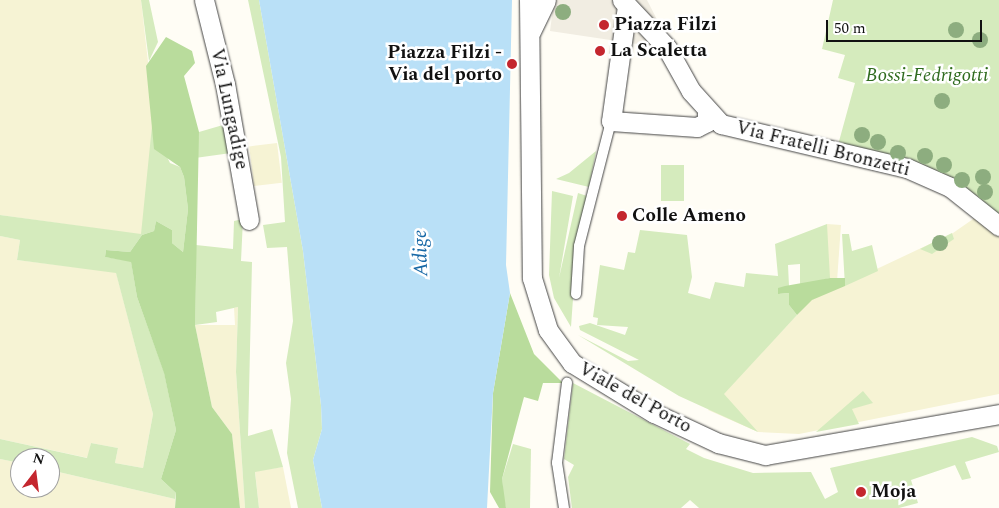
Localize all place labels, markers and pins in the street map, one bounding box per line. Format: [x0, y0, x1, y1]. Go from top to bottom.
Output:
place label: Piazza Filzi [614, 14, 717, 36]
marker: Piazza Filzi [598, 19, 610, 31]
place label: La Scaletta [610, 40, 707, 62]
place label: Piazza Filzi - Via del porto [387, 42, 502, 86]
marker: La Scaletta [594, 45, 606, 57]
marker: Piazza Filzi - Via del porto [506, 58, 518, 70]
place label: Colle Ameno [632, 205, 746, 227]
marker: Colle Ameno [616, 210, 628, 222]
place label: Moja [871, 481, 916, 503]
marker: Moja [855, 486, 867, 498]

